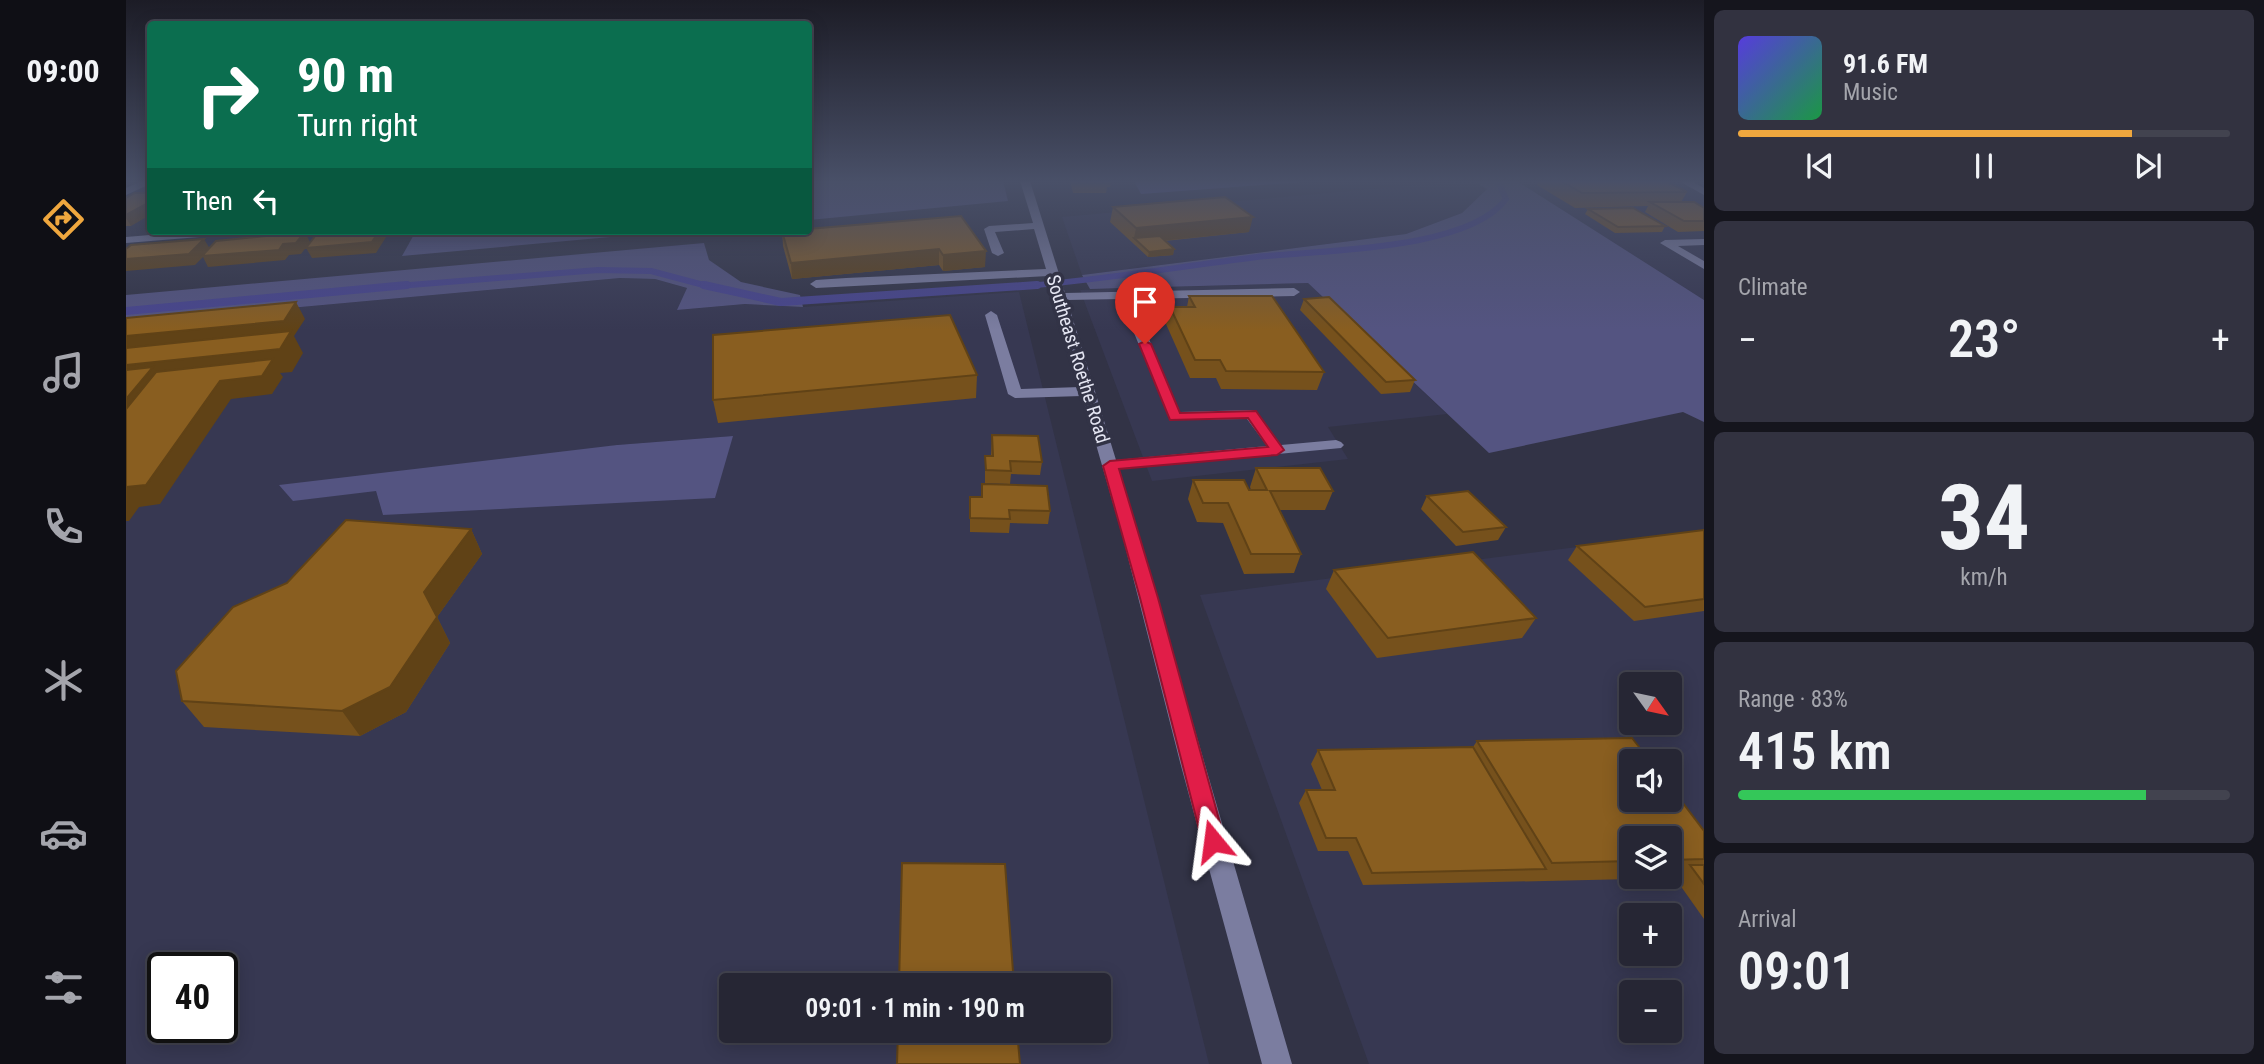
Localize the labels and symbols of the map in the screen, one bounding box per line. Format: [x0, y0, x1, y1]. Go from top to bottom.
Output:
street label: Southeast Roethe Road [1041, 272, 1115, 446]
pin [1115, 272, 1175, 344]
north arrow [1619, 672, 1682, 735]
position arrow [1176, 804, 1250, 878]
speed limit sign: 40 [147, 952, 238, 1043]

